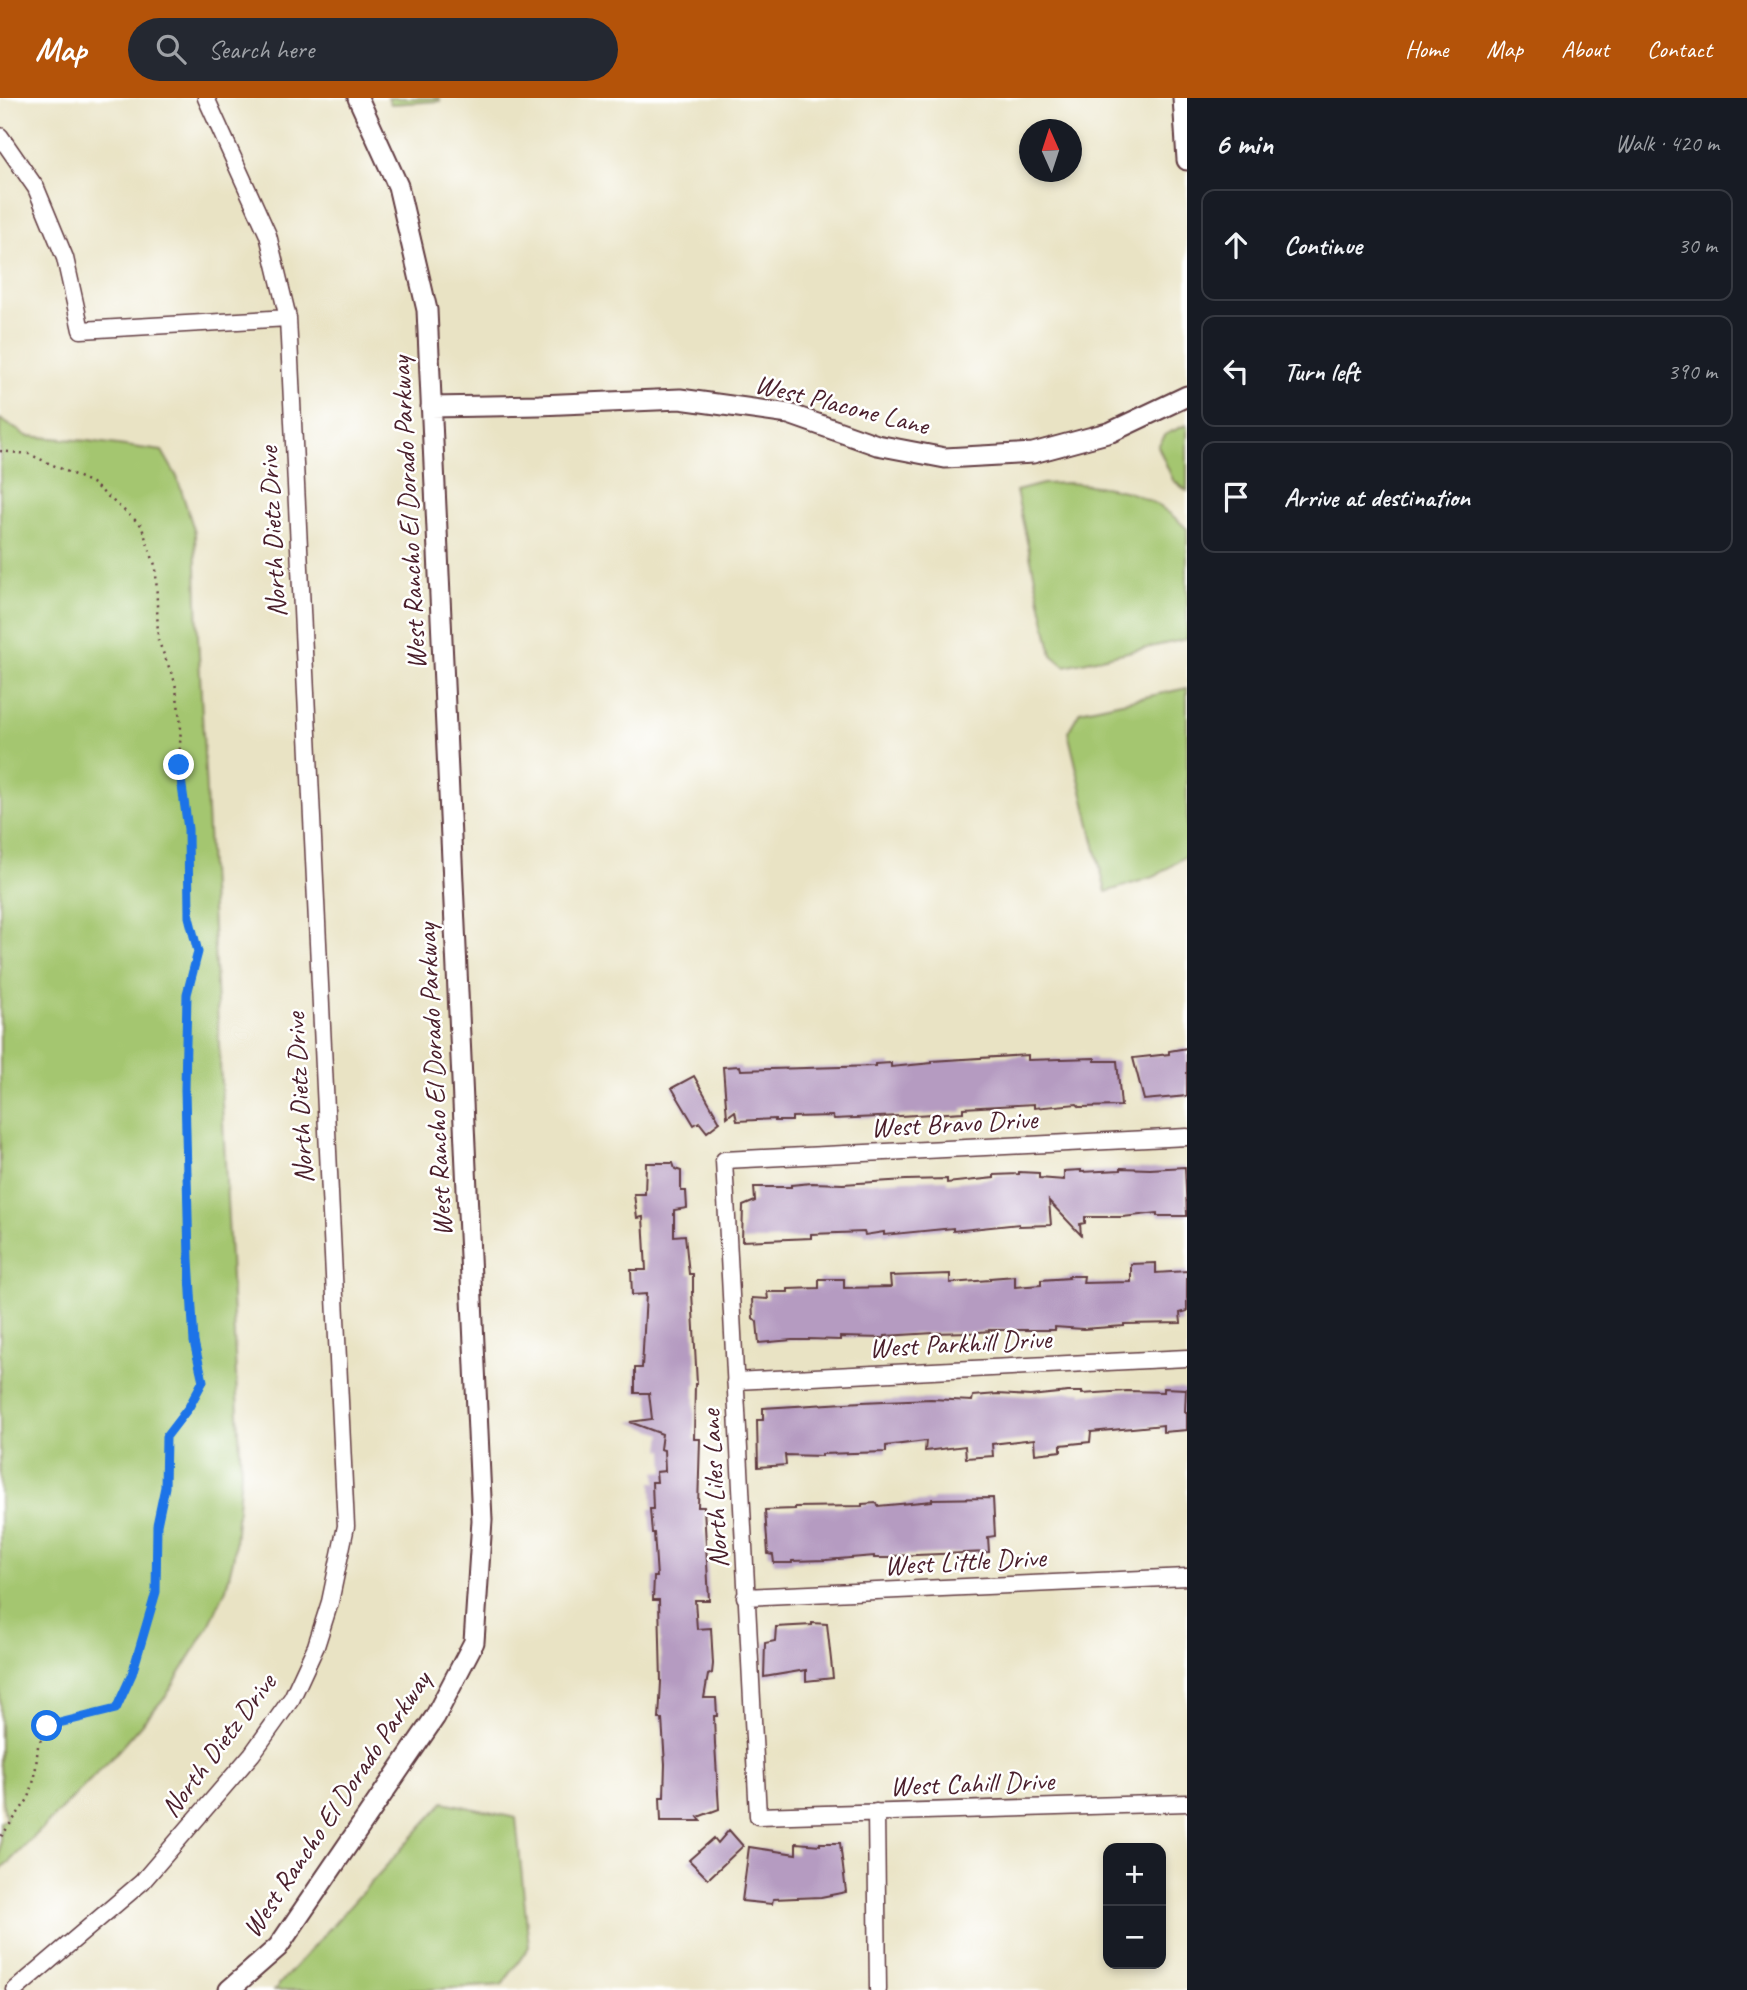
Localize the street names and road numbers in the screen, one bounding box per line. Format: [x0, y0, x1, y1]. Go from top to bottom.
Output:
street label: West Rancho El Dorado Parkway [382, 353, 434, 670]
street label: West Placone Lane [752, 366, 934, 443]
street label: North Dietz Drive [250, 444, 294, 618]
street label: West Rancho El Dorado Parkway [408, 920, 460, 1237]
street label: North Dietz Drive [277, 1010, 321, 1184]
street label: West Bravo Drive [870, 1101, 1040, 1145]
street label: West Parkhill Drive [868, 1321, 1054, 1365]
street label: North Liles Lane [692, 1407, 736, 1569]
street label: West Little Drive [883, 1539, 1048, 1583]
street label: West Rancho El Dorado Parkway [234, 1662, 440, 1944]
street label: North Dietz Drive [153, 1665, 285, 1824]
street label: West Cahill Drive [889, 1763, 1057, 1803]

